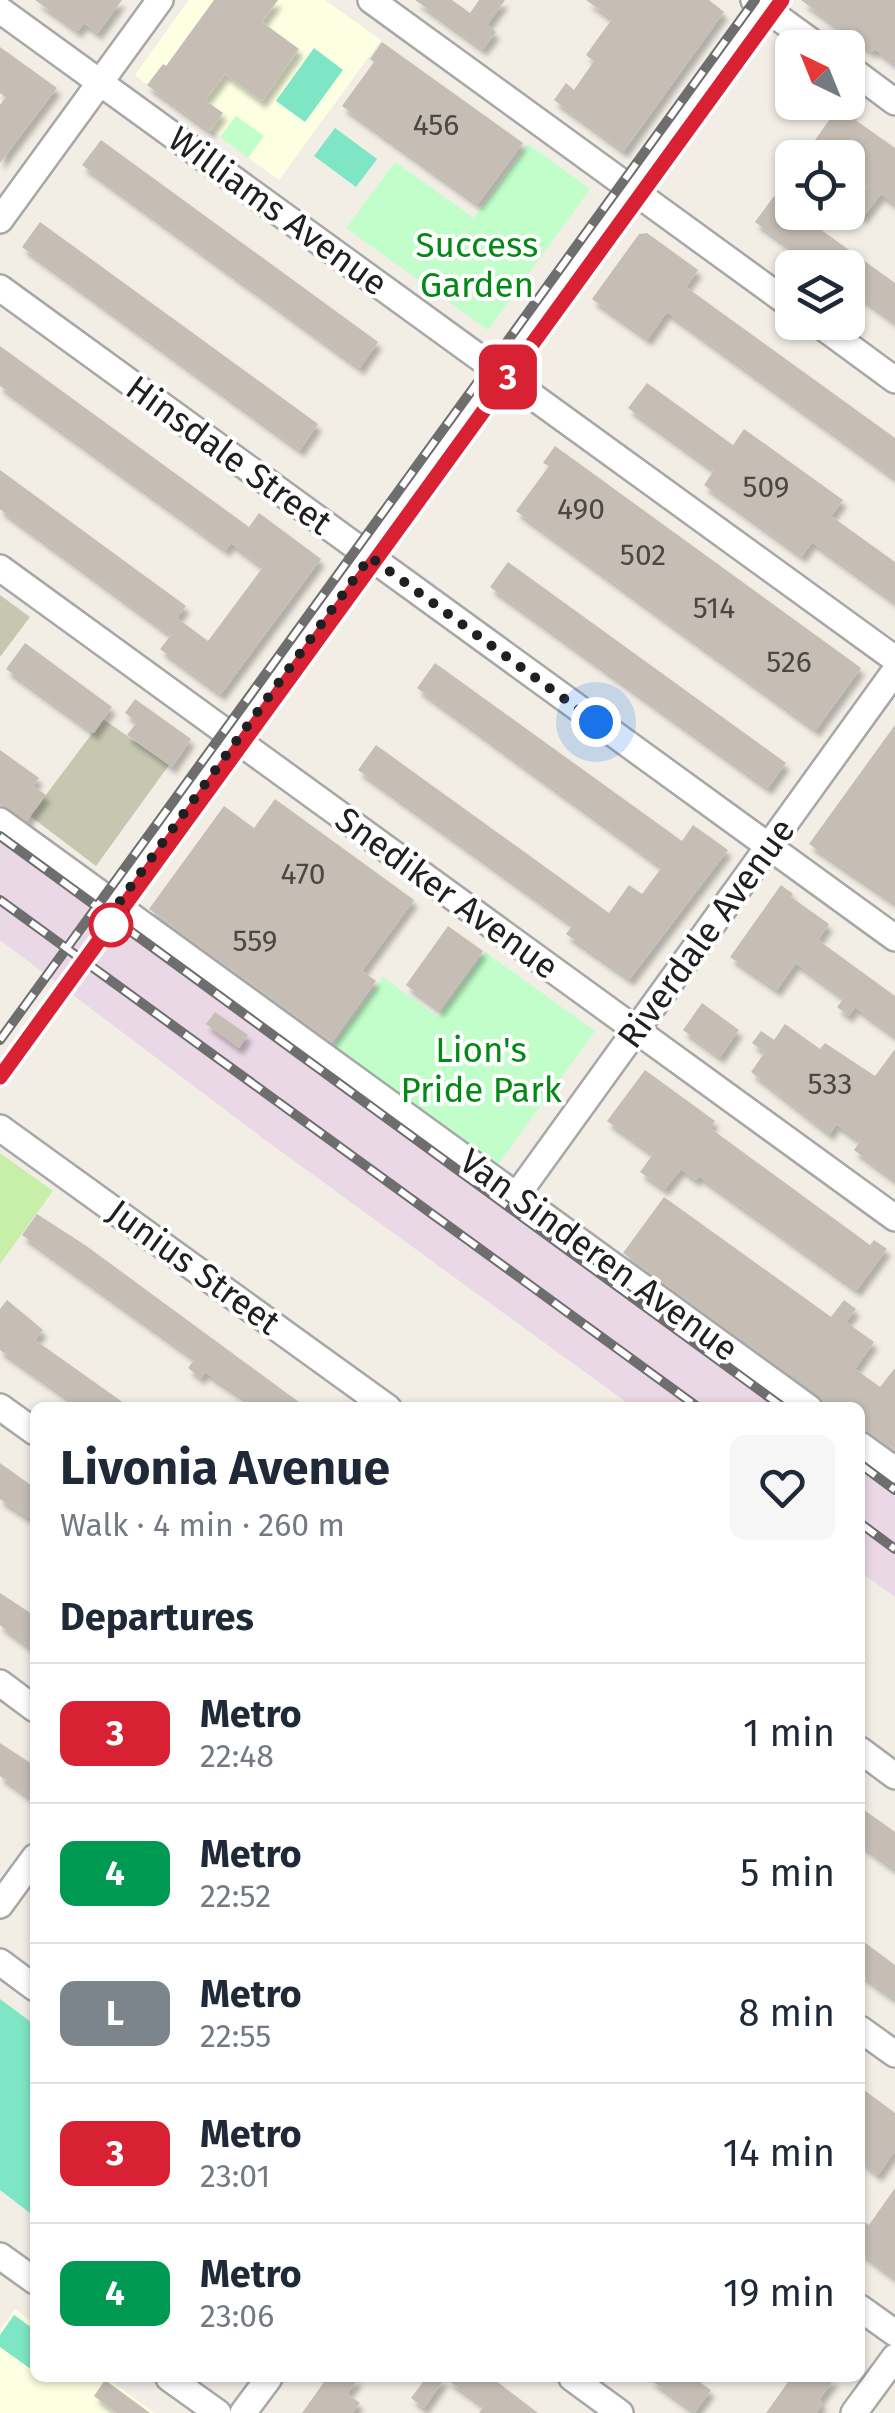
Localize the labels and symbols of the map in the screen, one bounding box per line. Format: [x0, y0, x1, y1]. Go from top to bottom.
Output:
north arrow [775, 30, 865, 120]
house number: 456 [413, 107, 459, 143]
street label: Williams Avenue [160, 118, 396, 304]
park label: Success Garden [416, 224, 538, 306]
line badge: 3 [476, 344, 540, 410]
street label: Hinsdale Street [118, 366, 340, 544]
house number: 509 [742, 469, 790, 505]
house number: 490 [557, 491, 605, 527]
house number: 502 [620, 537, 666, 573]
house number: 514 [693, 590, 735, 626]
house number: 526 [766, 644, 812, 680]
your location [571, 697, 621, 747]
street label: Snediker Avenue [327, 798, 567, 988]
street label: Riverdale Avenue [609, 810, 803, 1056]
house number: 470 [281, 856, 325, 892]
unlabelled marker [90, 904, 132, 946]
house number: 559 [232, 923, 278, 959]
park label: Lion's Pride Park [400, 1029, 562, 1111]
house number: 533 [808, 1066, 852, 1102]
street label: Van Sinderen Avenue [452, 1140, 746, 1370]
street label: Junius Street [100, 1191, 288, 1344]

